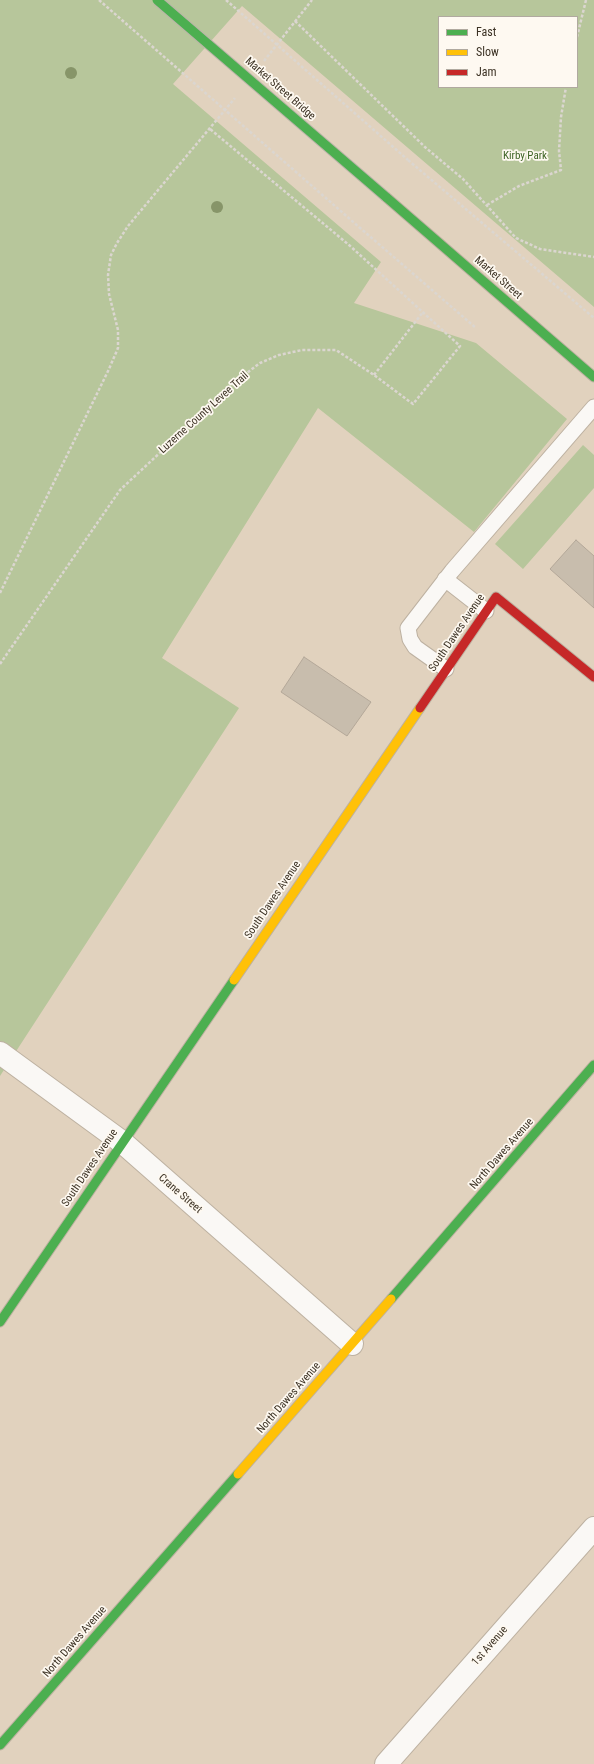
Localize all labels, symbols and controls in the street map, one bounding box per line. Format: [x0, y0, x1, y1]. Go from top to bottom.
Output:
legend [438, 16, 578, 88]
text: Fast [476, 25, 496, 39]
text: Slow [476, 45, 499, 59]
street label: Market Street Bridge [242, 55, 318, 123]
text: Jam [476, 65, 497, 79]
park label: Kirby Park [503, 149, 547, 163]
street label: Market Street [472, 254, 524, 302]
street label: Luzerne County Levee Trail [157, 369, 251, 457]
street label: South Dawes Avenue [426, 592, 488, 674]
street label: South Dawes Avenue [242, 859, 304, 941]
street label: North Dawes Avenue [467, 1116, 537, 1192]
street label: South Dawes Avenue [59, 1127, 121, 1209]
street label: Crane Street [156, 1171, 204, 1217]
street label: North Dawes Avenue [254, 1360, 324, 1436]
street label: North Dawes Avenue [40, 1604, 110, 1680]
street label: 1st Avenue [469, 1624, 511, 1668]

